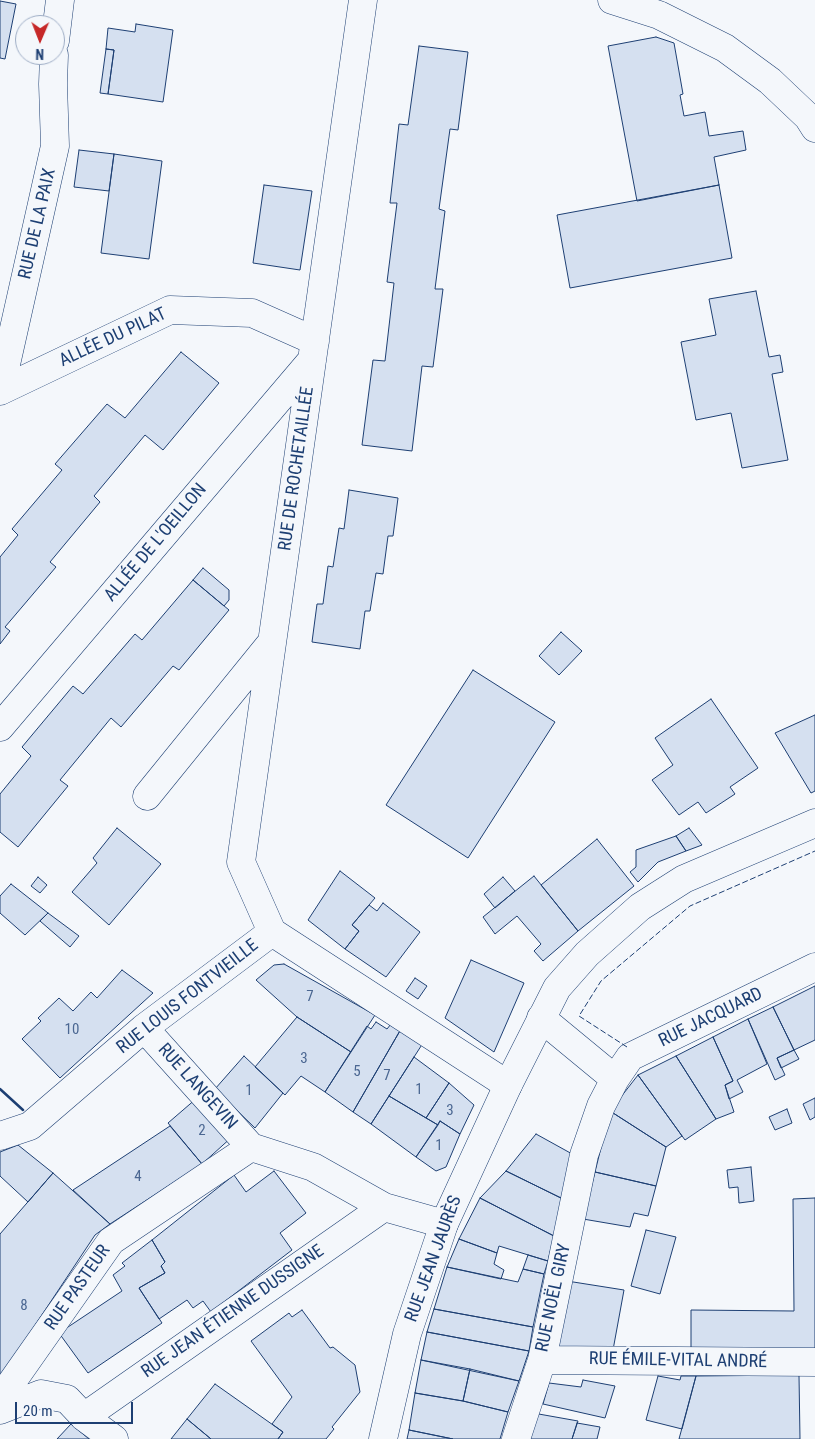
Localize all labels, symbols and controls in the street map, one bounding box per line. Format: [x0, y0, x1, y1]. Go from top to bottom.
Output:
north arrow [15, 15, 65, 65]
text: N [35, 46, 44, 62]
street label: RUE DE LA PAIX [15, 166, 61, 282]
street label: ALLÉE DU PILAT [56, 304, 170, 372]
street label: RUE DE ROCHETAILLÉE [275, 386, 319, 552]
street label: ALLÉE DE L'OEILLON [100, 480, 212, 606]
street label: RUE LOUIS FONTVIEILLE [113, 935, 263, 1059]
street label: RUE JACQUARD [656, 984, 766, 1052]
house number: 7 [306, 988, 314, 1006]
house number: 10 [65, 1021, 79, 1039]
street label: RUE LANGEVIN [153, 1040, 241, 1134]
house number: 3 [300, 1050, 308, 1068]
house number: 5 [353, 1063, 361, 1081]
house number: 7 [383, 1067, 391, 1085]
house number: 1 [415, 1081, 423, 1099]
house number: 1 [245, 1082, 253, 1100]
house number: 3 [446, 1102, 454, 1120]
house number: 2 [198, 1122, 206, 1140]
house number: 1 [435, 1137, 443, 1155]
house number: 4 [134, 1168, 142, 1186]
street label: RUE JEAN JAURÈS [401, 1193, 467, 1325]
street label: RUE PASTEUR [41, 1241, 115, 1335]
street label: RUE JEAN ÉTIENNE DUSSIGNE [138, 1241, 328, 1383]
street label: RUE NOËL GIRY [532, 1242, 576, 1354]
house number: 8 [20, 1297, 28, 1315]
street label: RUE ÉMILE-VITAL ANDRÉ [589, 1349, 767, 1373]
scale bar [18, 1392, 135, 1424]
text: 20 m [23, 1402, 53, 1420]

